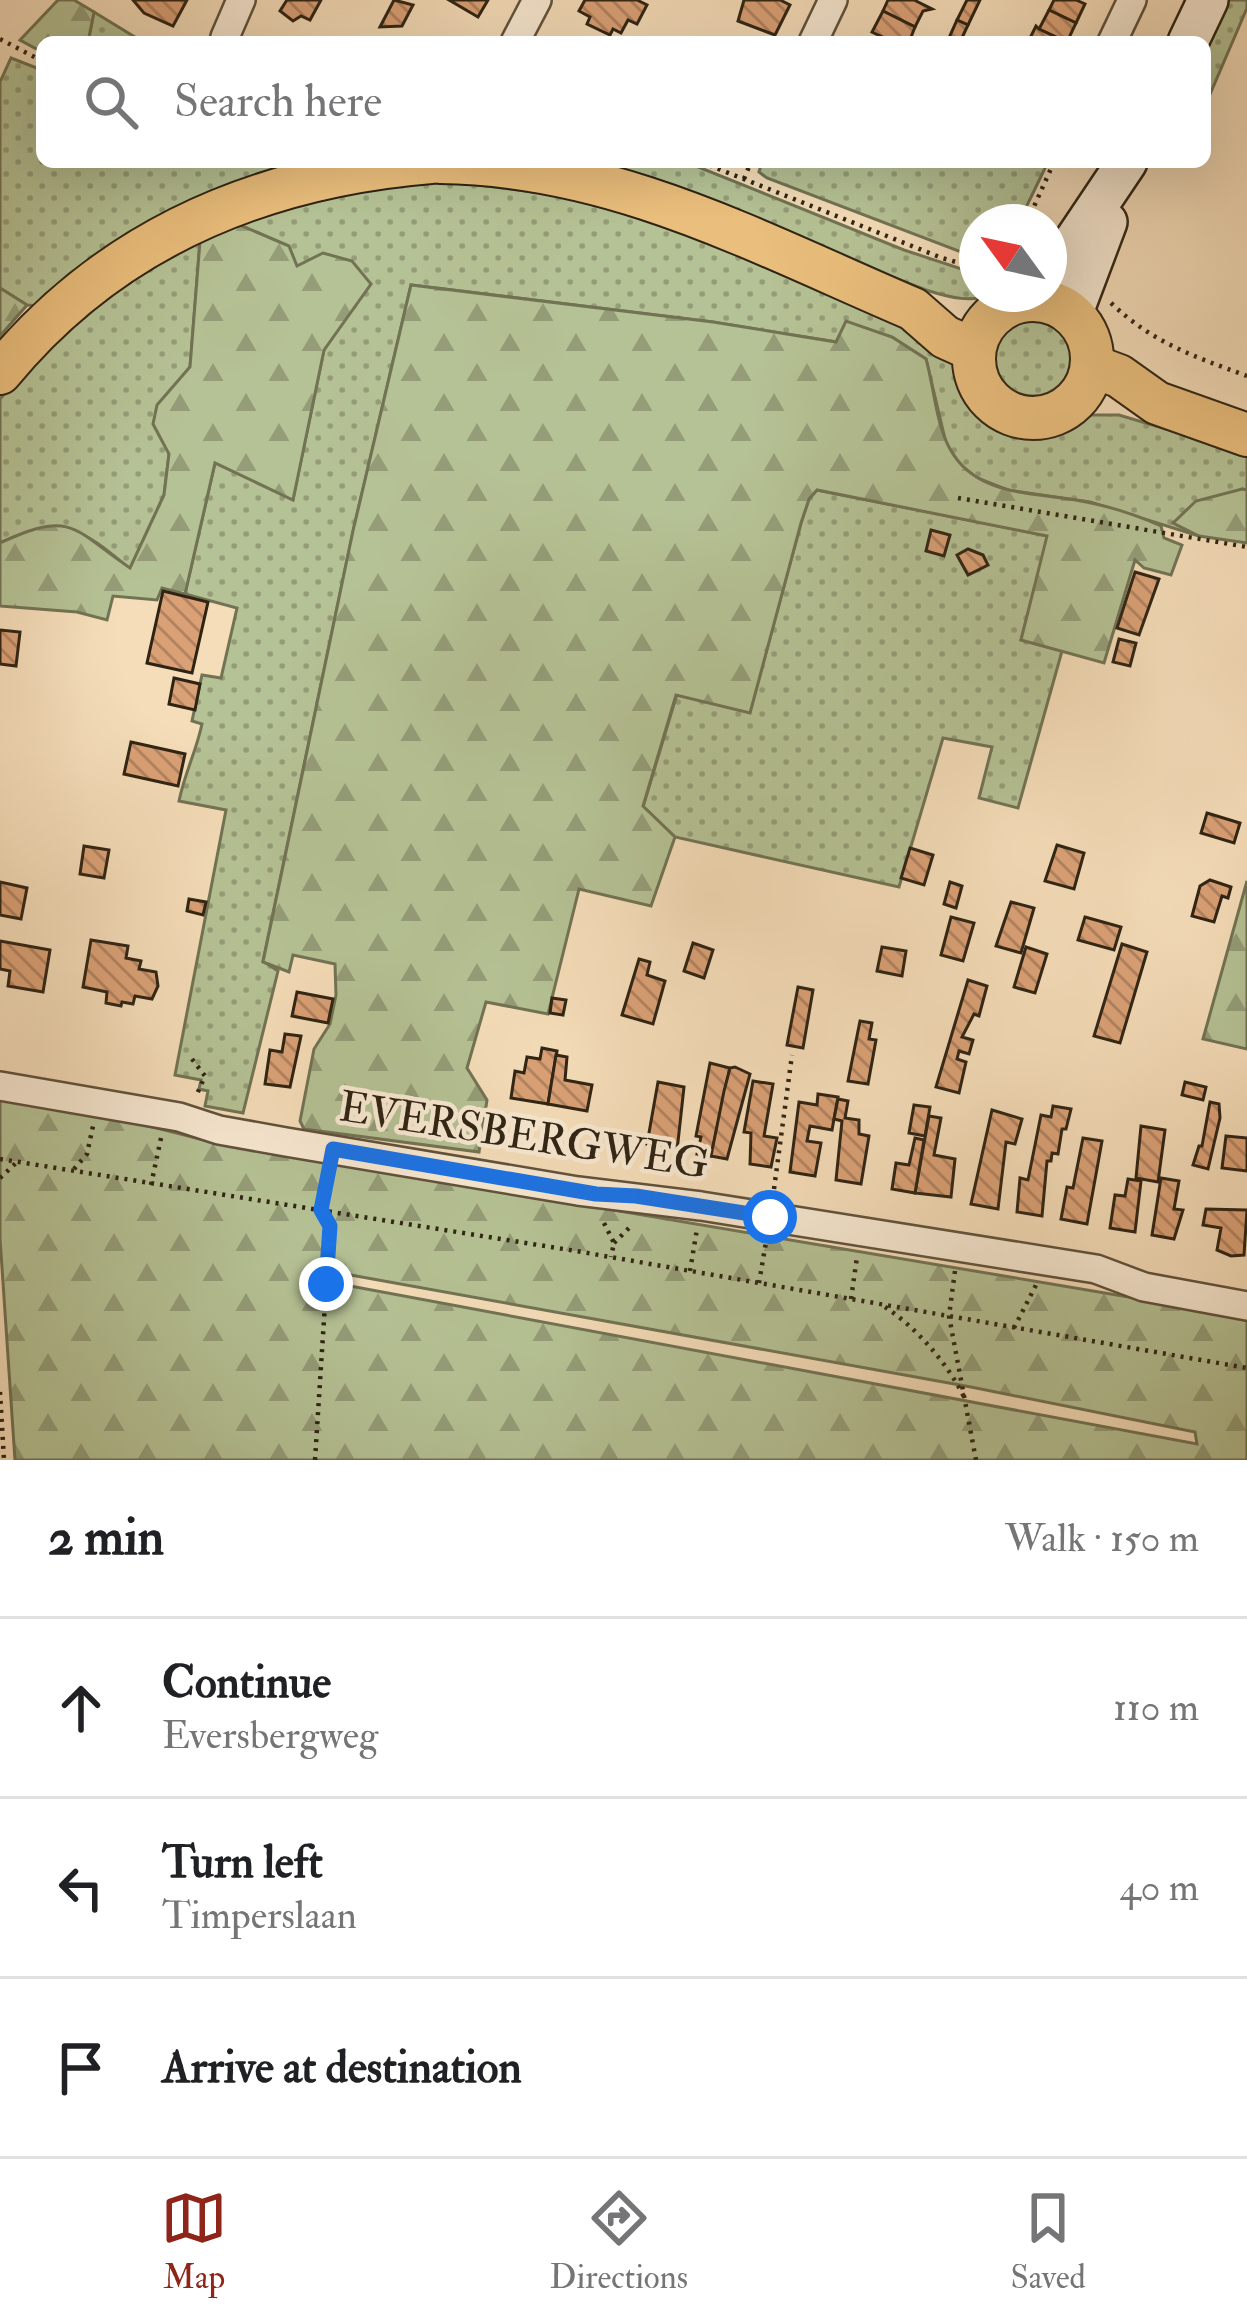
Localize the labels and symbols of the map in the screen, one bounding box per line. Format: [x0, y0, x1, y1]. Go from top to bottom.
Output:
north arrow [959, 204, 1067, 312]
street label: EVERSBERGWEG [335, 1081, 713, 1191]
route start [743, 1190, 797, 1244]
route end [299, 1257, 353, 1311]

